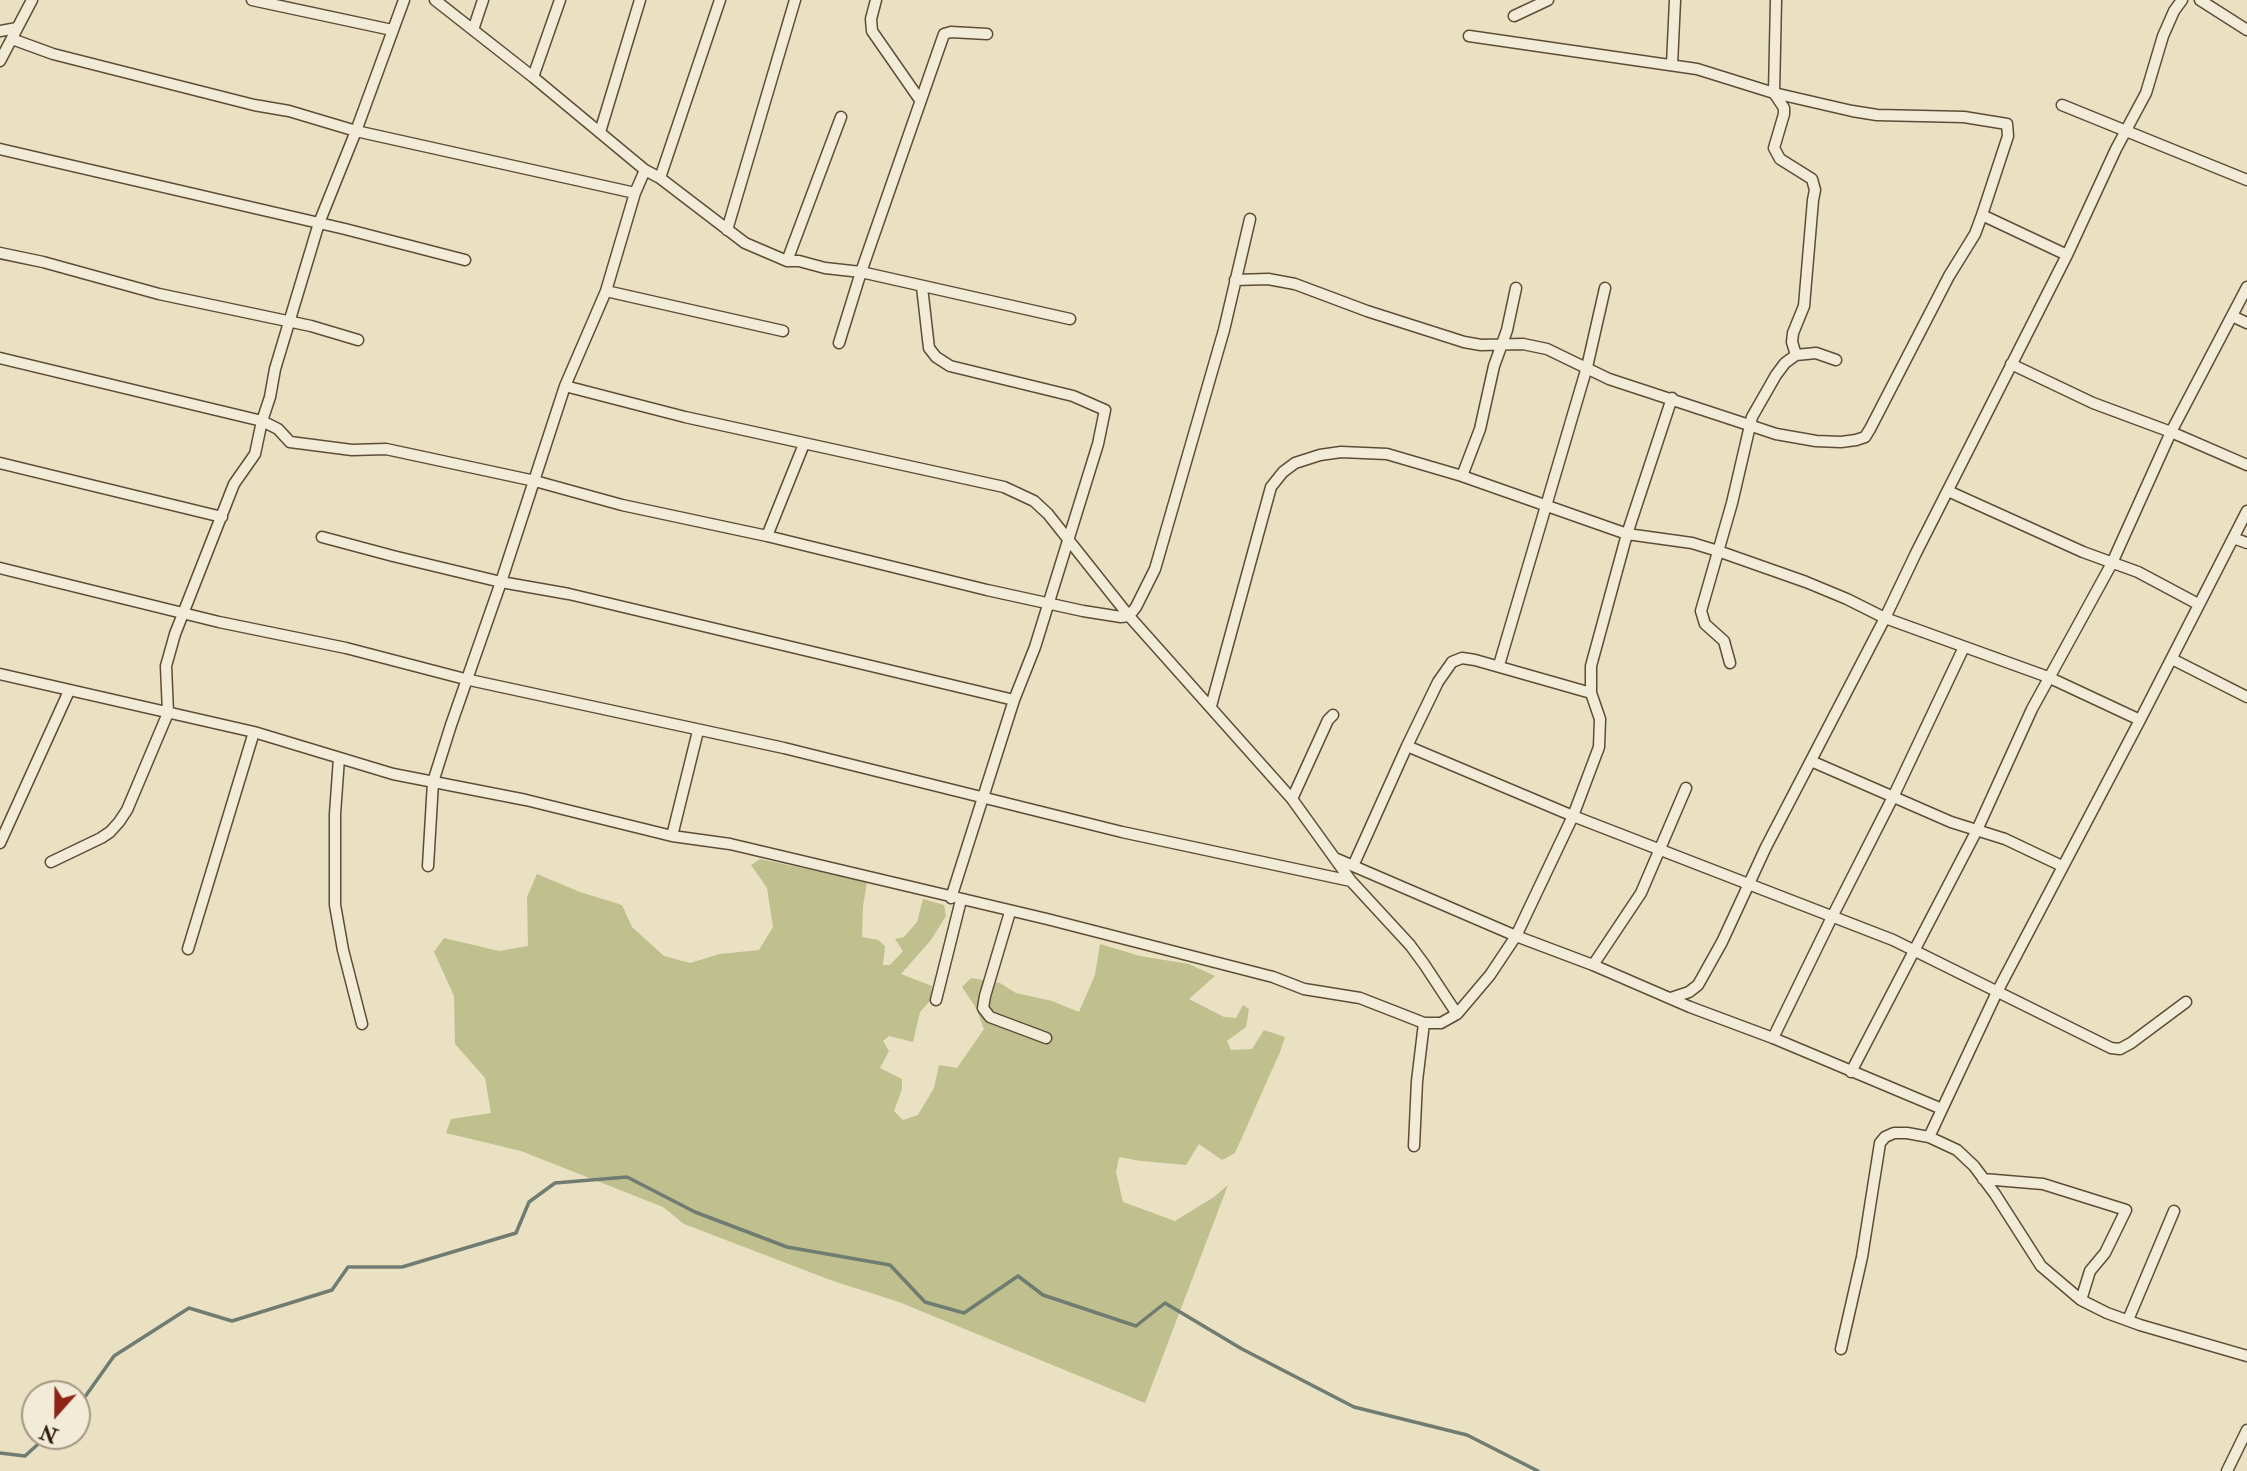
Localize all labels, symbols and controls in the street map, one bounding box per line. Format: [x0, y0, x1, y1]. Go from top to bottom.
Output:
north arrow [21, 1380, 91, 1450]
text: N [37, 1418, 61, 1447]

